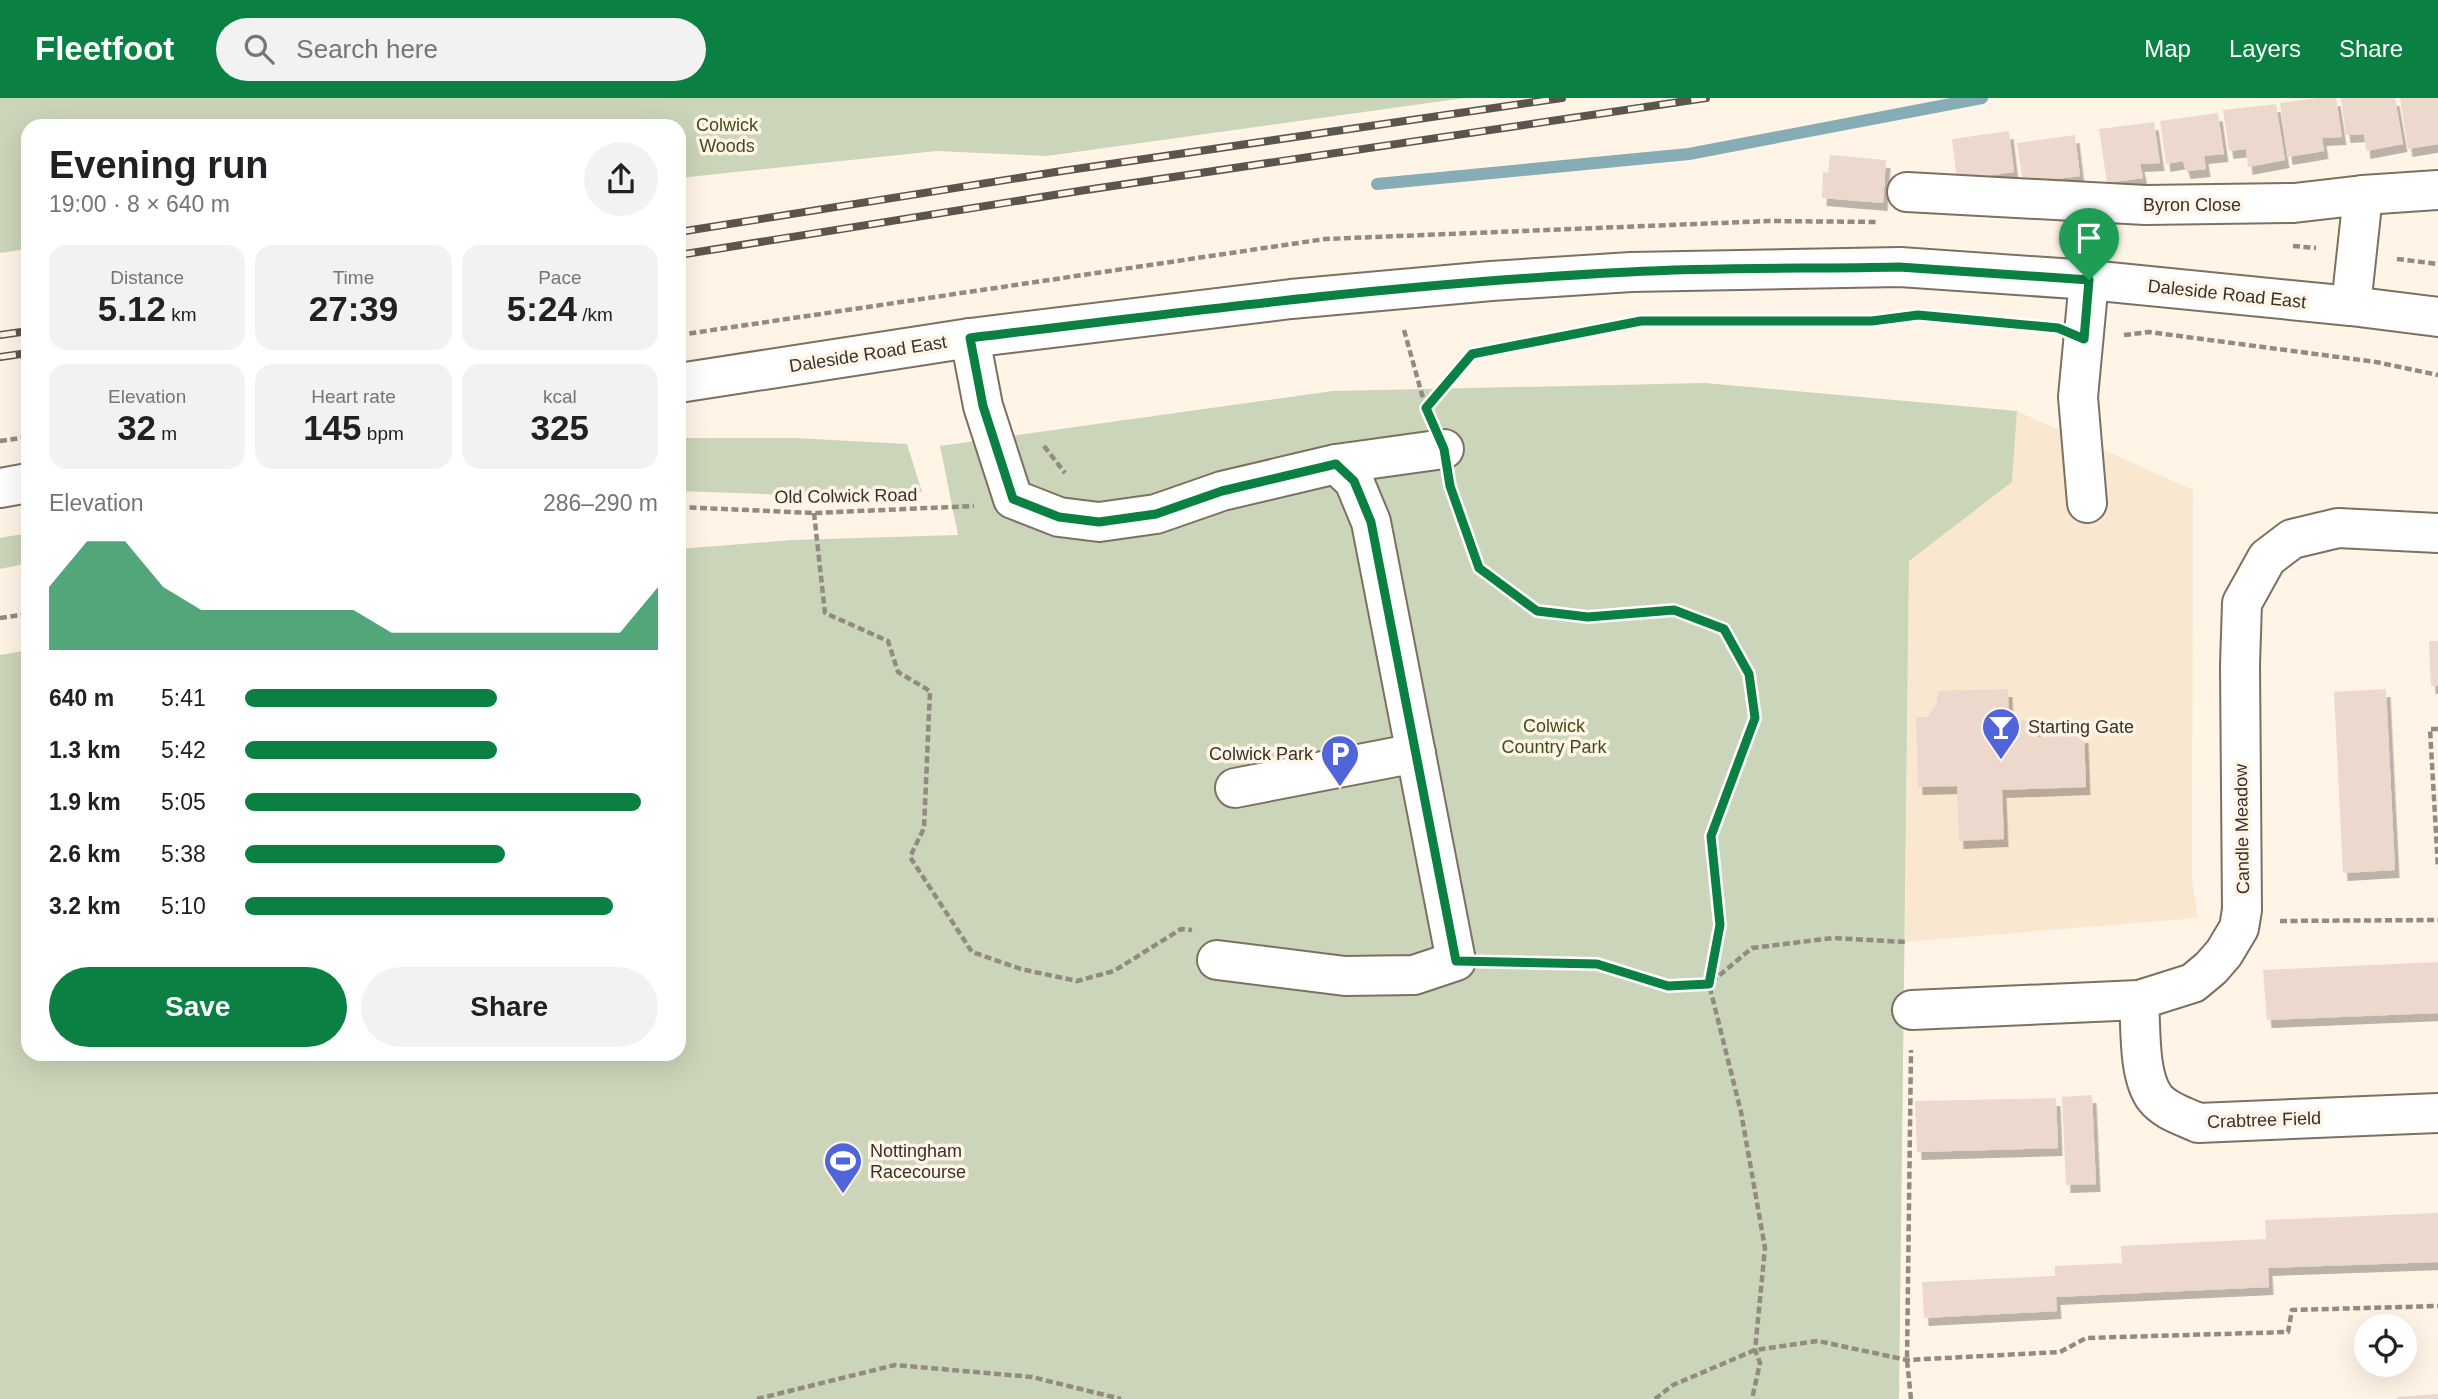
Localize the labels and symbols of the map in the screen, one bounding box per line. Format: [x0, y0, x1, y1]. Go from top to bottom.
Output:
park label: Colwick Woods [696, 115, 759, 156]
street label: Byron Close [2143, 195, 2241, 215]
pin [2059, 208, 2119, 280]
street label: Daleside Road East [2147, 276, 2307, 312]
street label: Daleside Road East [788, 332, 948, 376]
street label: Old Colwick Road [774, 485, 918, 507]
bar icon: Starting Gate [1980, 706, 2022, 761]
park label: Colwick Country Park [1501, 716, 1608, 757]
place label: Starting Gate [2028, 717, 2134, 737]
parking icon: Colwick Park [1319, 733, 1361, 788]
place label: Colwick Park [1209, 744, 1314, 764]
street label: Candle Meadow [2231, 763, 2253, 894]
street label: Crabtree Field [2207, 1108, 2321, 1132]
sports icon: Nottingham Racecourse [822, 1140, 864, 1195]
place label: Nottingham Racecourse [870, 1141, 966, 1182]

